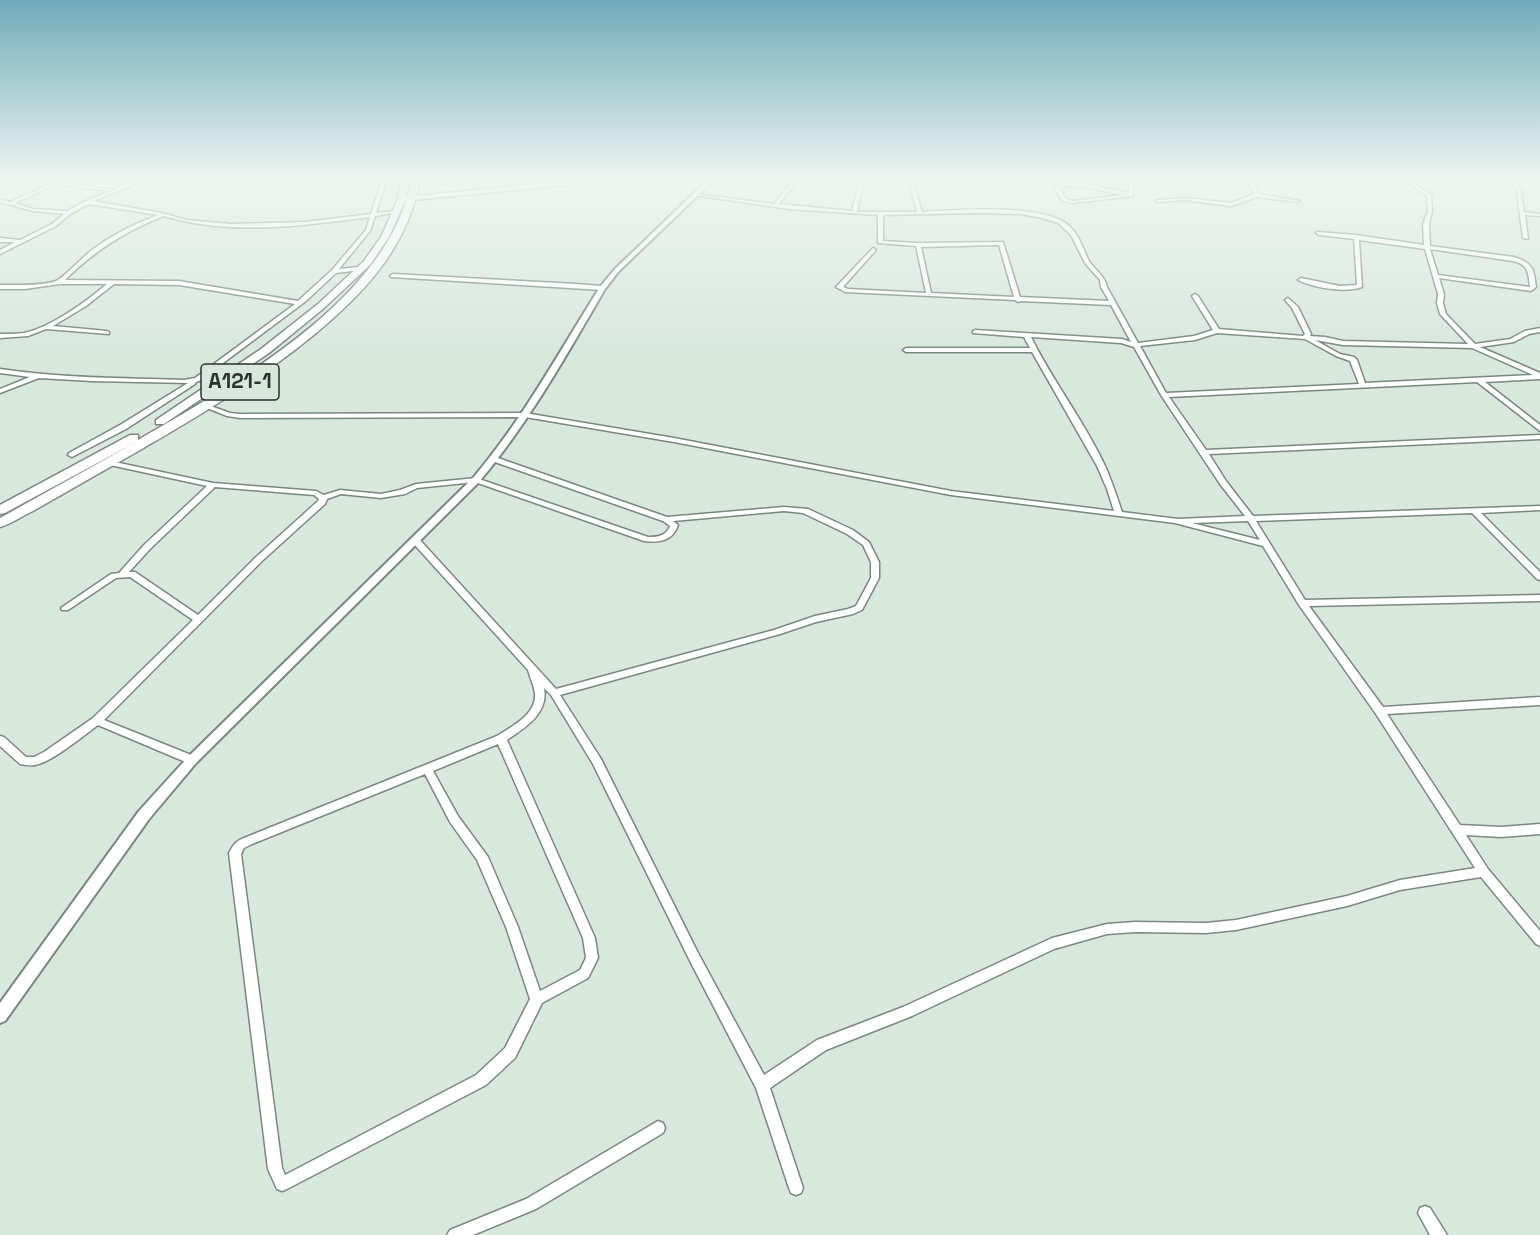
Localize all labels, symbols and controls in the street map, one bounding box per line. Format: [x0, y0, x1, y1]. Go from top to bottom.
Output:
road number: A121-1 [201, 364, 279, 400]

